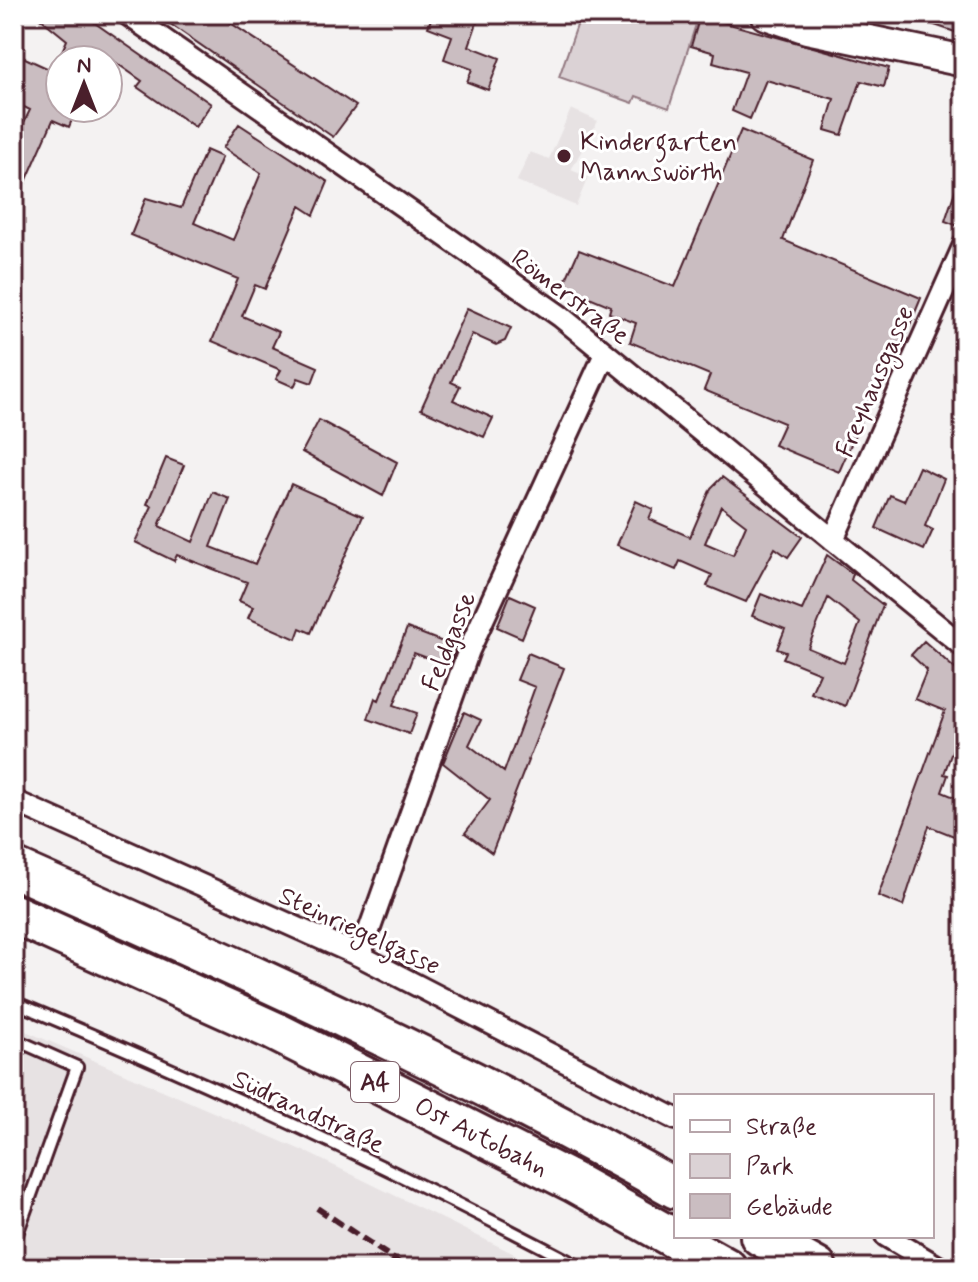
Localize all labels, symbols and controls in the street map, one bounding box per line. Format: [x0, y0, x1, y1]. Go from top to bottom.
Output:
north arrow [44, 44, 124, 124]
text: N [77, 52, 91, 80]
place label: Kindergarten Mannswörth [580, 126, 737, 190]
marker: Kindergarten Mannswörth [555, 147, 573, 165]
street label: Römerstraße [504, 242, 636, 353]
street label: Freyhausgasse [829, 301, 925, 464]
street label: Feldgasse [415, 587, 485, 696]
street label: Steinriegelgasse [272, 880, 445, 987]
road number: A4 [351, 1062, 399, 1102]
street label: Südrandstraße [227, 1063, 390, 1163]
street label: Ost Autobahn [408, 1090, 554, 1186]
legend [674, 1094, 934, 1238]
text: Straße [746, 1112, 817, 1143]
text: Park [746, 1152, 794, 1183]
text: Gebäude [746, 1192, 833, 1223]

